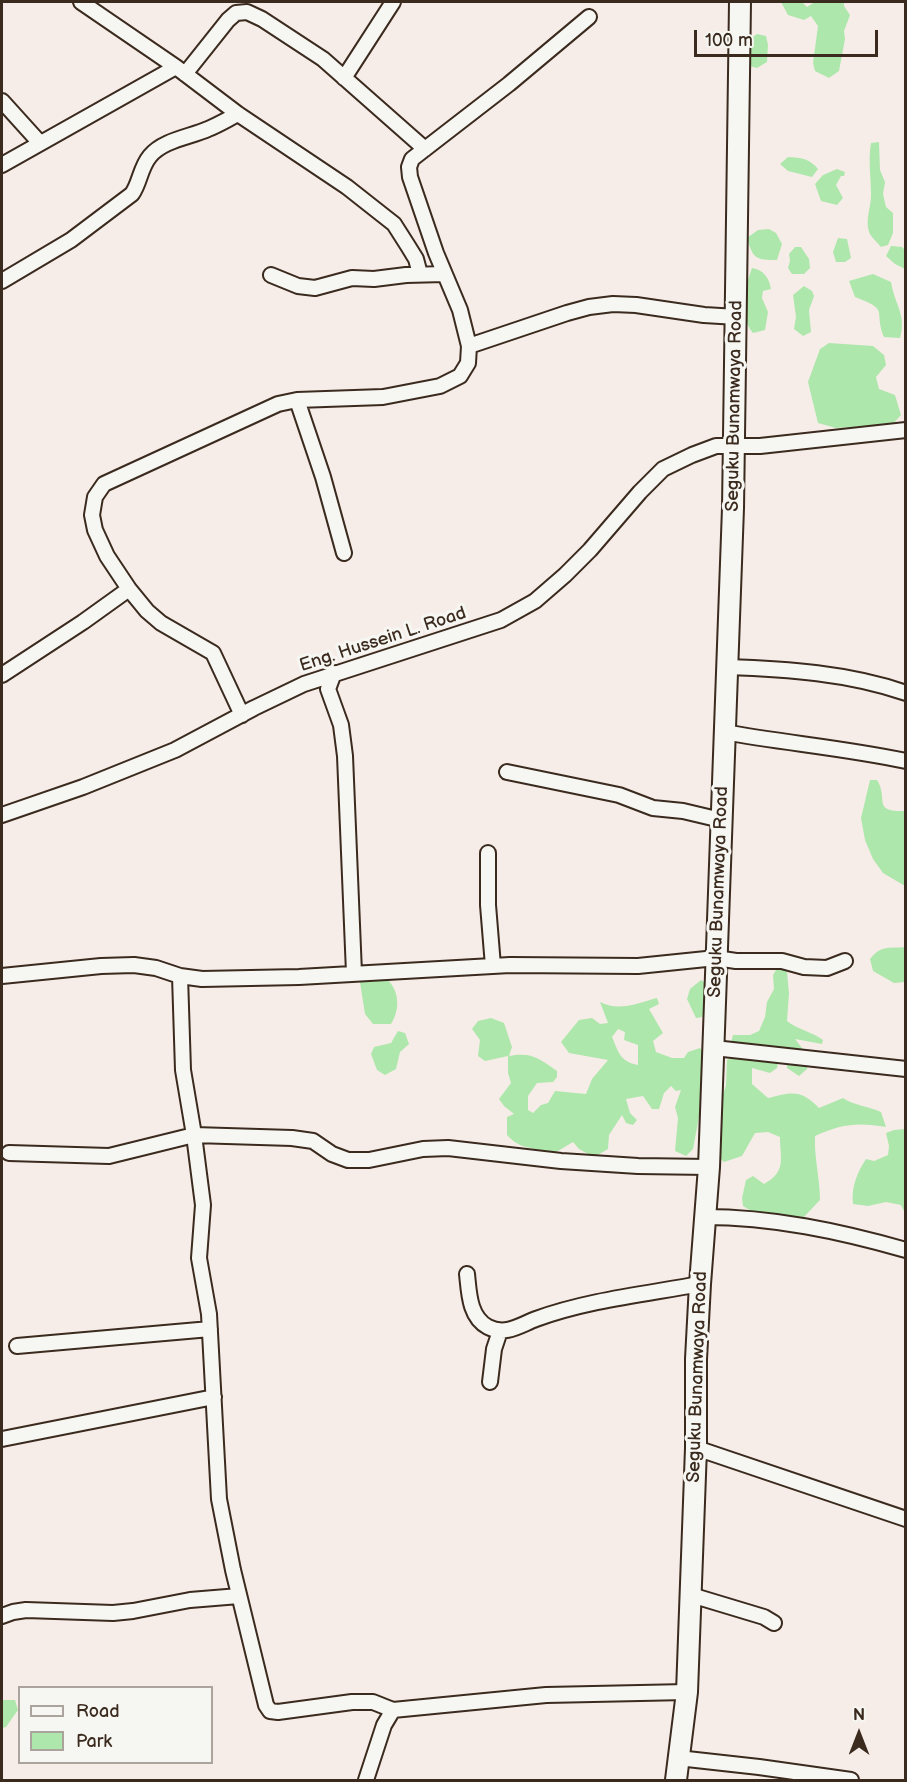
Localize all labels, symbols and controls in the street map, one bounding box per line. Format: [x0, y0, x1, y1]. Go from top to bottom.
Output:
scale bar [697, 18, 882, 56]
text: 100 m [705, 30, 753, 51]
street label: Seguku Bunamwaya Road [722, 300, 748, 512]
street label: Eng. Hussein L. Road [297, 603, 469, 677]
street label: Seguku Bunamwaya Road [705, 786, 733, 998]
street label: Seguku Bunamwaya Road [684, 1271, 712, 1483]
legend [18, 1686, 213, 1764]
text: Road [76, 1701, 120, 1722]
north arrow [829, 1704, 889, 1764]
text: N [853, 1706, 865, 1725]
text: Park [76, 1731, 112, 1752]

